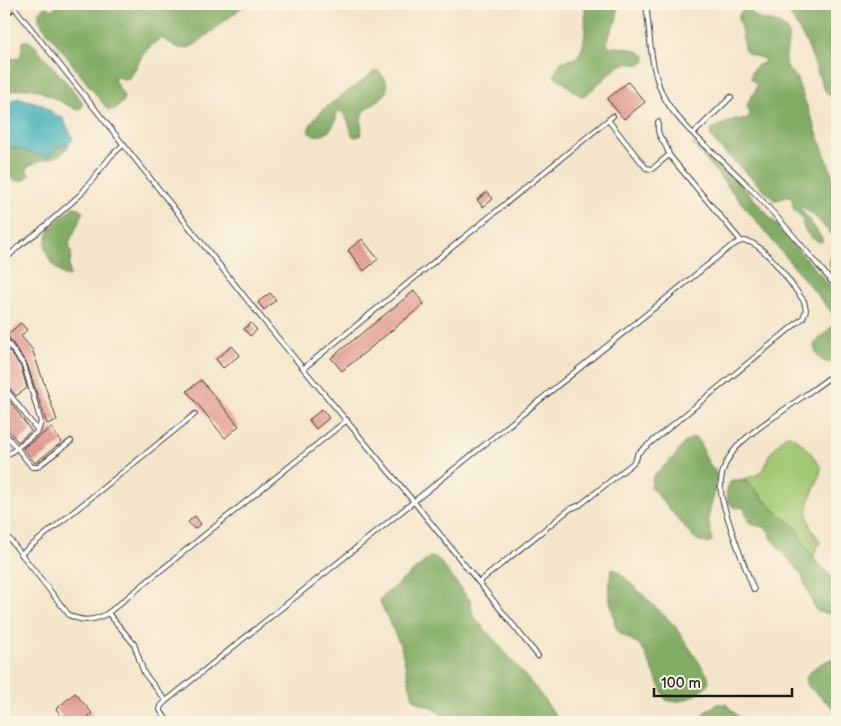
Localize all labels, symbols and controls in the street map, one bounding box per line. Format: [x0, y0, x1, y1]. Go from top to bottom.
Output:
scale bar [654, 666, 791, 698]
text: 100 m [661, 674, 701, 693]

